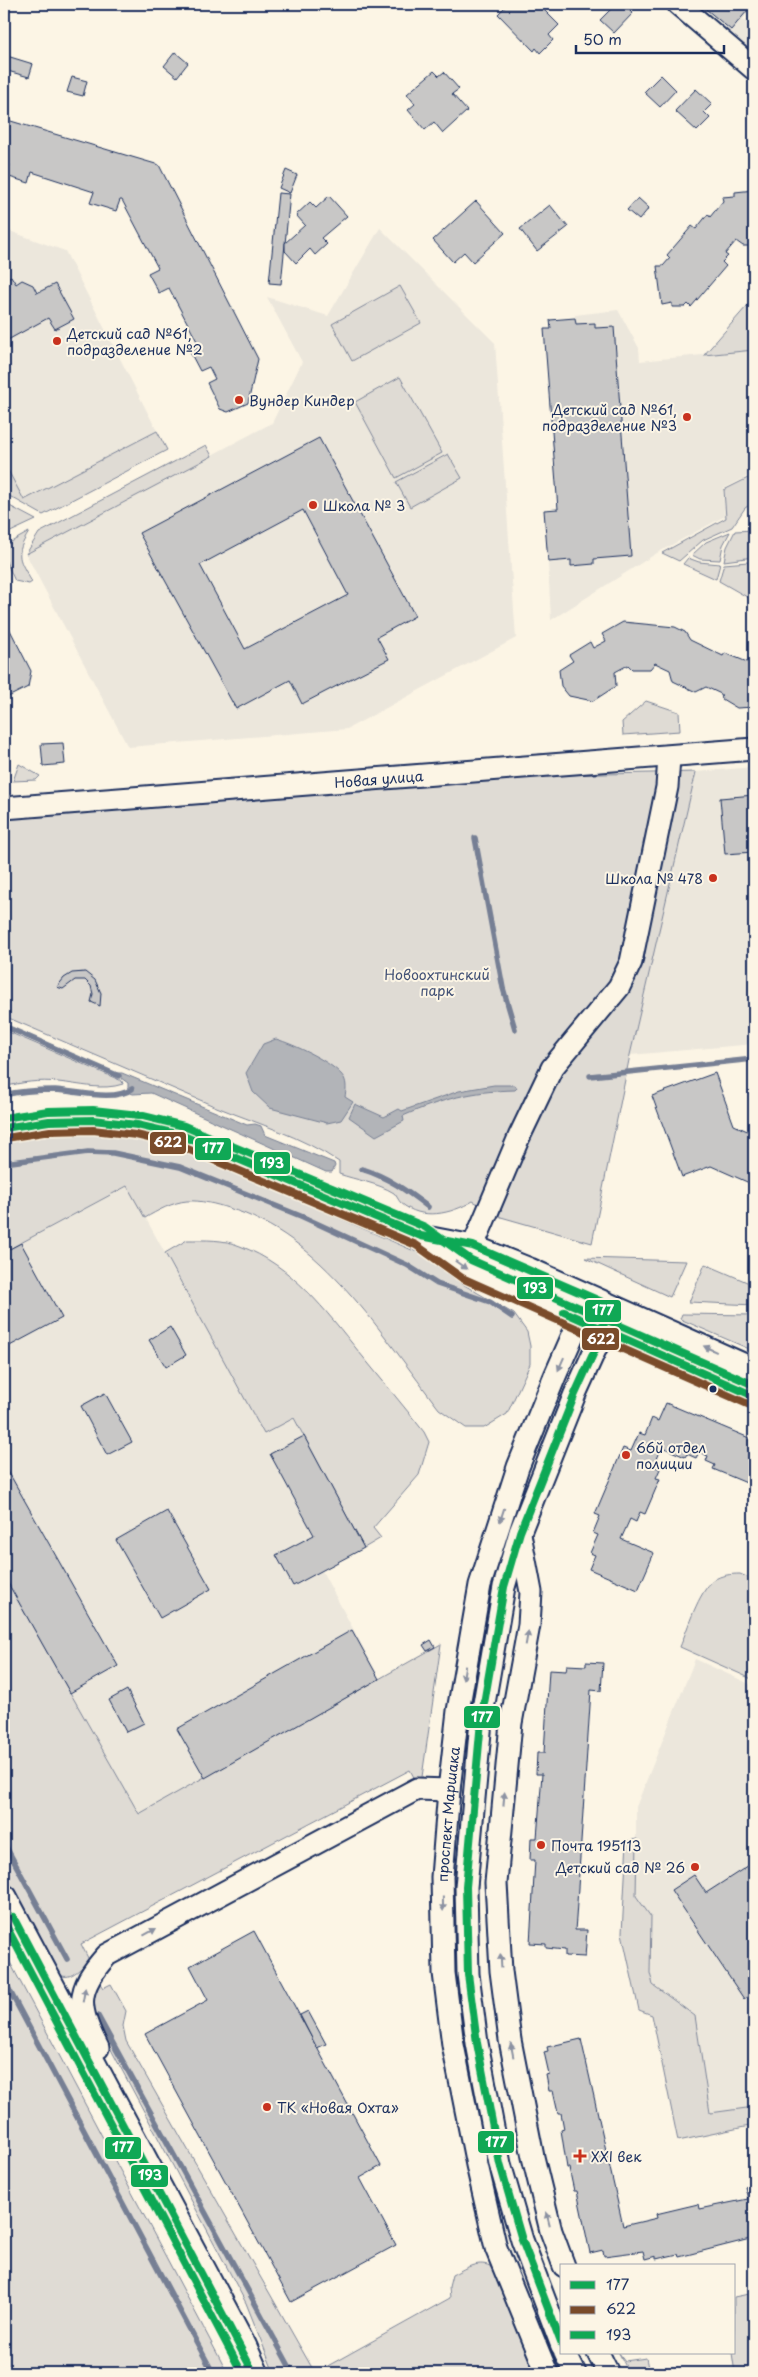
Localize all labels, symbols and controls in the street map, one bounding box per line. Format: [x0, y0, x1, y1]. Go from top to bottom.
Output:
scale bar [576, 22, 723, 54]
text: 50 m [583, 27, 622, 50]
place label: Детский сад №61, подразделение №2 [66, 323, 203, 360]
marker: Детский сад №61, подразделение №2 [51, 335, 63, 347]
place label: Вундер Киндер [249, 390, 355, 411]
marker: Вундер Киндер [233, 394, 245, 406]
place label: Детский сад №61, подразделение №3 [542, 399, 677, 436]
marker: Детский сад №61, подразделение №3 [681, 411, 693, 423]
place label: Школа № 3 [323, 495, 405, 516]
marker: Школа № 3 [307, 499, 319, 511]
street label: Новая улица [334, 765, 424, 792]
place label: Школа № 478 [605, 868, 703, 889]
marker: Школа № 478 [707, 872, 719, 884]
park label: Новоохтинский парк [384, 964, 490, 1001]
line badge: 622 [149, 1131, 187, 1155]
text: 622 [154, 1131, 182, 1152]
line badge: 177 [194, 1137, 232, 1161]
text: 177 [202, 1137, 224, 1158]
line badge: 193 [253, 1151, 291, 1175]
text: 193 [260, 1152, 284, 1173]
one-way arrow [454, 1260, 467, 1270]
line badge: 193 [516, 1276, 554, 1300]
text: 193 [523, 1277, 547, 1298]
line badge: 177 [584, 1299, 622, 1323]
text: 177 [592, 1299, 614, 1320]
line badge: 622 [581, 1327, 620, 1351]
text: 622 [587, 1328, 615, 1349]
one-way arrow [703, 1345, 717, 1353]
one-way arrow [556, 1357, 564, 1371]
unlabelled marker [708, 1384, 718, 1394]
place label: 66й отдел полиции [636, 1437, 706, 1474]
marker: 66й отдел полиции [620, 1449, 632, 1461]
one-way arrow [498, 1508, 505, 1523]
one-way arrow [523, 1630, 531, 1646]
one-way arrow [460, 1665, 468, 1681]
line badge: 177 [463, 1705, 501, 1729]
text: 177 [471, 1706, 493, 1727]
street label: проспект Маршака [431, 1745, 464, 1882]
one-way arrow [500, 1791, 508, 1807]
place label: Почта 195113 [551, 1835, 641, 1856]
marker: Почта 195113 [535, 1839, 547, 1851]
place label: Детский сад № 26 [555, 1857, 685, 1878]
marker: Детский сад № 26 [689, 1861, 701, 1873]
one-way arrow [439, 1896, 447, 1912]
one-way arrow [142, 1928, 157, 1936]
one-way arrow [496, 1953, 504, 1969]
one-way arrow [81, 1986, 89, 2002]
one-way arrow [507, 2042, 515, 2058]
place label: ТК «Новая Охта» [277, 2097, 399, 2118]
marker: ТК «Новая Охта» [261, 2101, 273, 2113]
line badge: 177 [477, 2130, 515, 2154]
text: 177 [485, 2131, 507, 2152]
line badge: 177 [104, 2136, 142, 2160]
text: 177 [112, 2136, 134, 2157]
place label: XXI век [591, 2146, 642, 2167]
marker: XXI век [573, 2149, 587, 2163]
line badge: 193 [130, 2164, 169, 2188]
text: 193 [138, 2164, 162, 2185]
one-way arrow [544, 2212, 552, 2227]
legend [560, 2264, 736, 2354]
text: 177 [606, 2272, 630, 2295]
text: 622 [606, 2296, 636, 2319]
text: 193 [606, 2322, 631, 2345]

